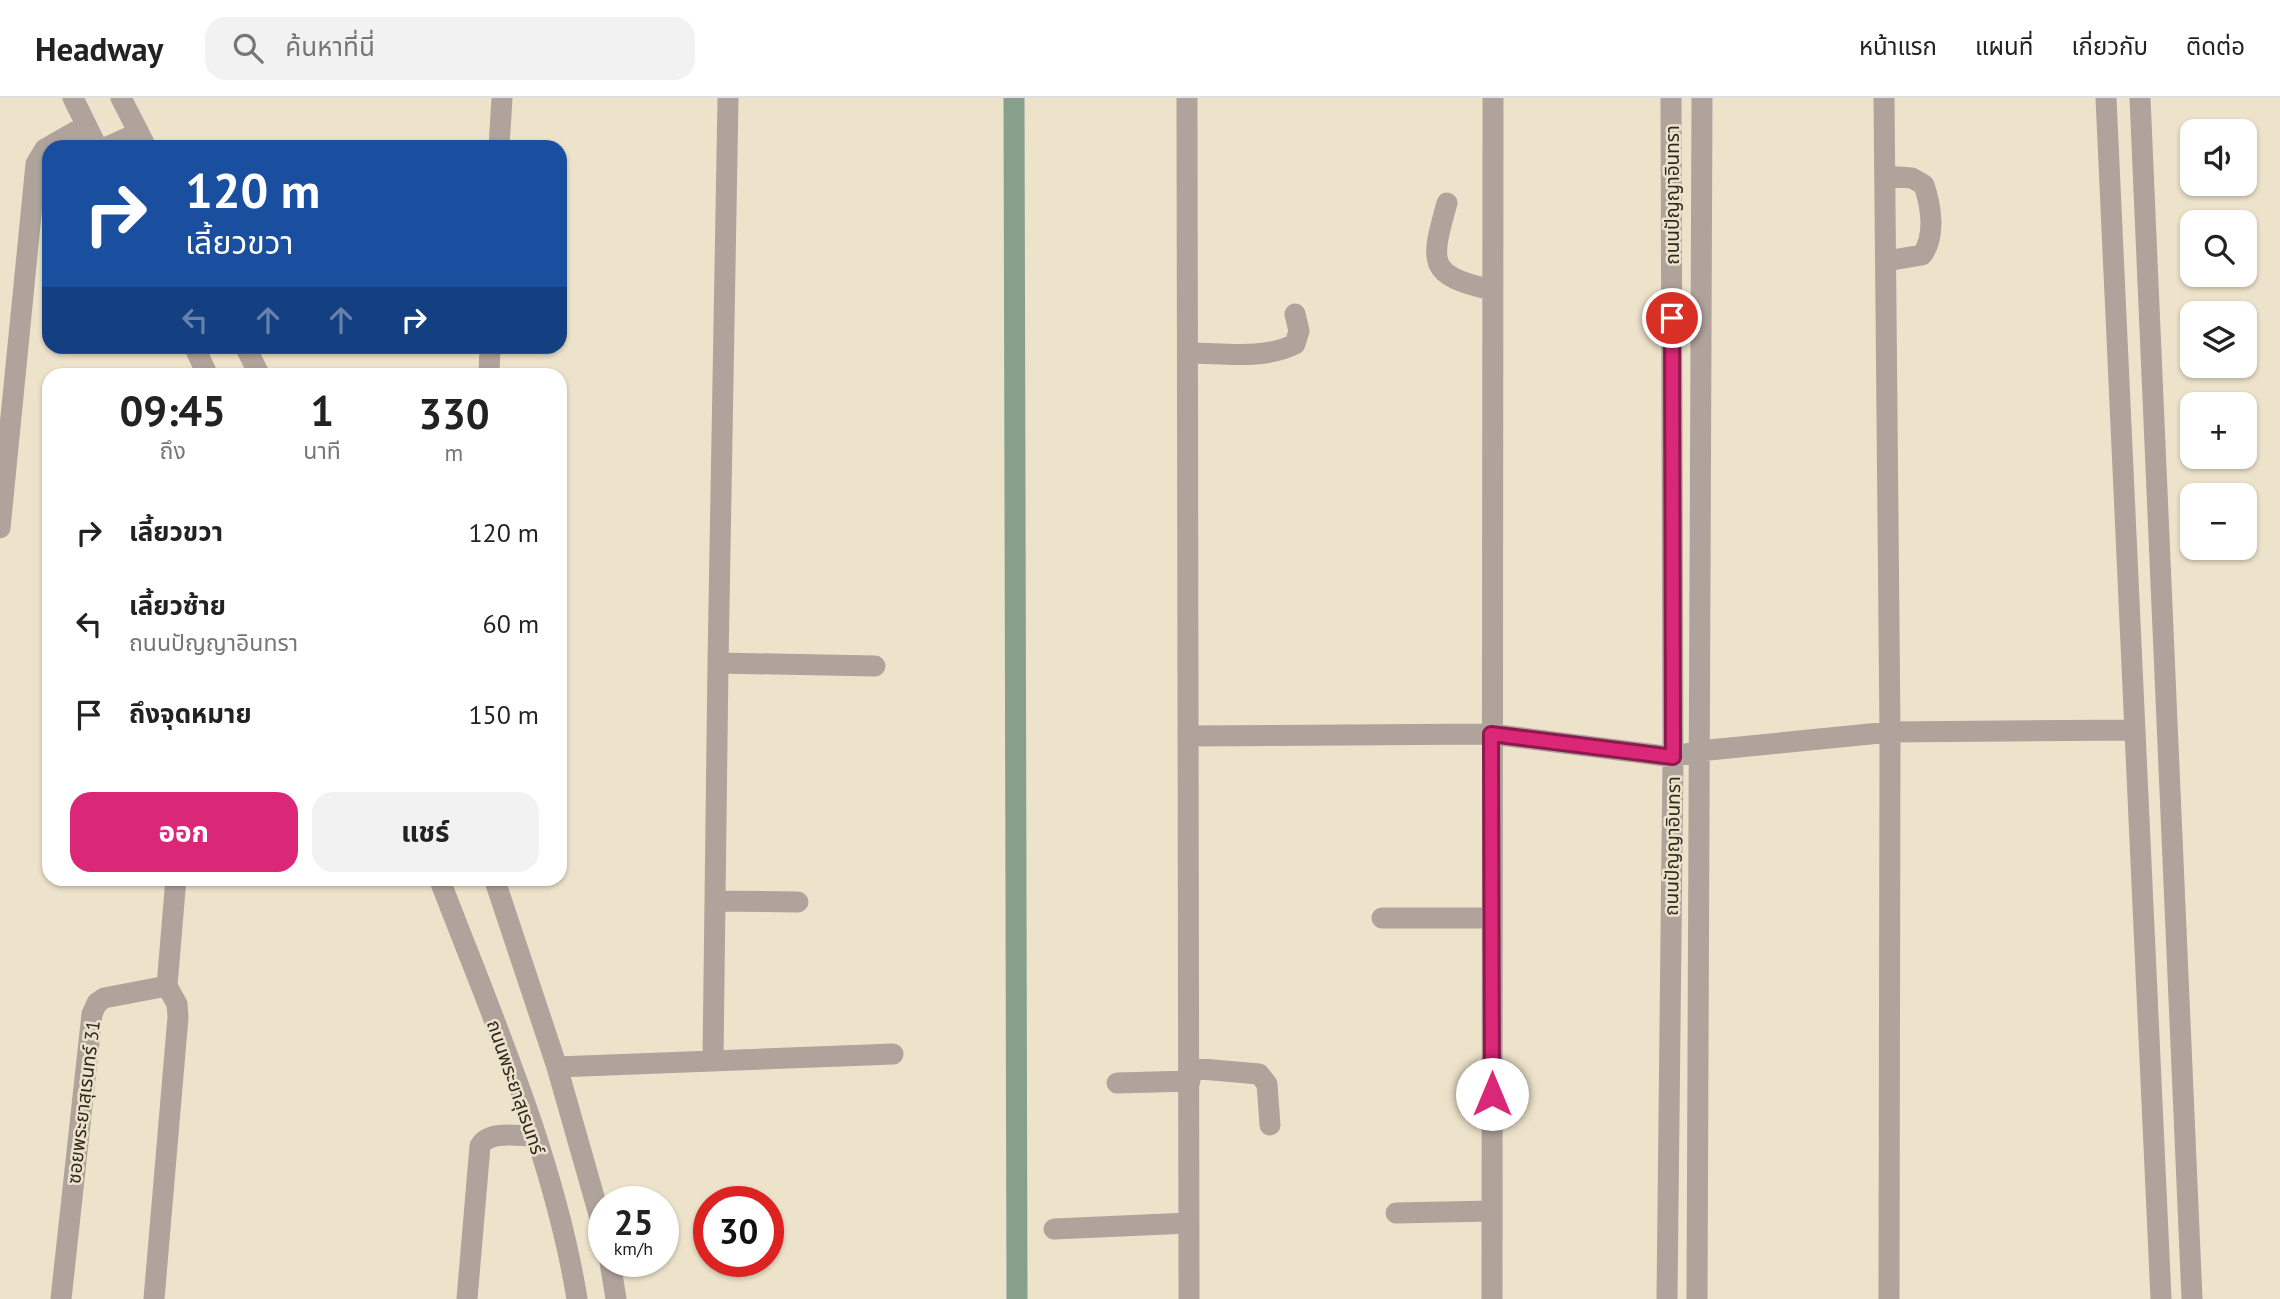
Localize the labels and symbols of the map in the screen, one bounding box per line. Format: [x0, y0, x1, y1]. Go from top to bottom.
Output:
street label: ถนนปัญญาอินทรา [1660, 125, 1684, 265]
pin [1642, 288, 1702, 348]
street label: ถนนปัญญาอินทรา [1659, 776, 1685, 916]
street label: ถนนพระยาสุเรนทร์ [482, 1017, 551, 1158]
street label: ซอยพระยาสุเรนทร์ 31 [61, 1019, 105, 1185]
position arrow [1455, 1057, 1529, 1131]
speed limit sign: 30 [693, 1186, 784, 1277]

